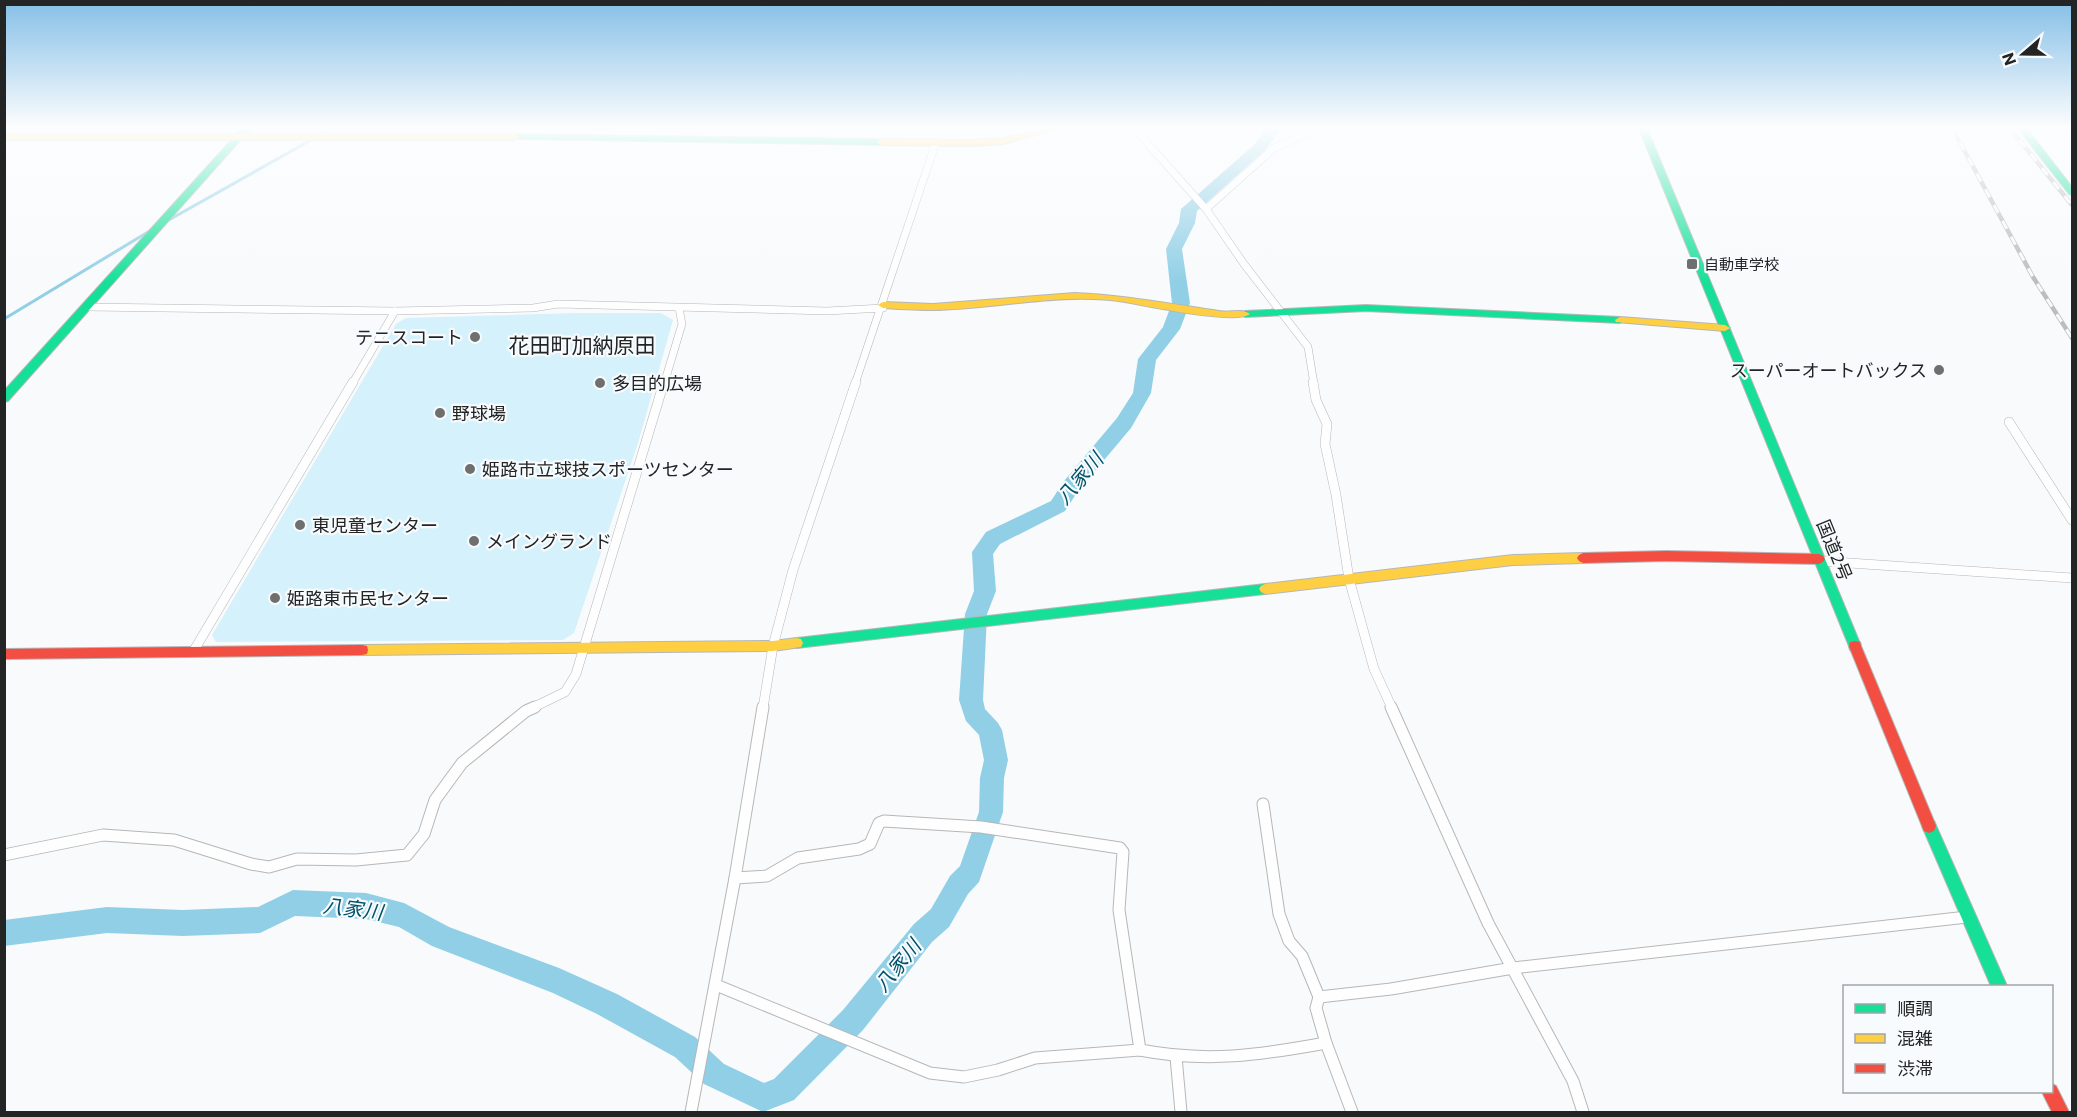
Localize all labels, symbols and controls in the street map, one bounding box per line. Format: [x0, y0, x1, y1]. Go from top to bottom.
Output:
north arrow [1993, 24, 2053, 84]
text: N [1997, 50, 2019, 68]
place label: 自動車学校 [1704, 255, 1779, 273]
marker: 自動車学校 [1685, 257, 1699, 271]
place label: テニスコート [355, 326, 463, 348]
marker: テニスコート [468, 330, 482, 344]
district label: 花田町加納原田 [509, 332, 656, 357]
place label: スーパーオートバックス [1730, 359, 1927, 381]
marker: スーパーオートバックス [1932, 363, 1946, 377]
place label: 多目的広場 [612, 372, 702, 394]
marker: 多目的広場 [593, 376, 607, 390]
place label: 野球場 [452, 402, 506, 424]
marker: 野球場 [433, 406, 447, 420]
water label: 八家川 [1051, 446, 1109, 509]
place label: 姫路市立球技スポーツセンター [482, 458, 734, 480]
marker: 姫路市立球技スポーツセンター [463, 462, 477, 476]
place label: 東児童センター [312, 514, 438, 536]
street label: 国道2号 [1813, 516, 1857, 584]
marker: 東児童センター [293, 518, 307, 532]
place label: メイングランド [486, 530, 612, 552]
marker: メイングランド [467, 534, 481, 548]
place label: 姫路東市民センター [287, 587, 449, 609]
marker: 姫路東市民センター [268, 591, 282, 605]
water label: 八家川 [322, 892, 386, 924]
water label: 八家川 [869, 933, 926, 996]
legend [1843, 985, 2053, 1093]
text: 順調 [1897, 997, 1933, 1019]
text: 混雑 [1897, 1027, 1933, 1049]
text: 渋滞 [1897, 1057, 1933, 1079]

